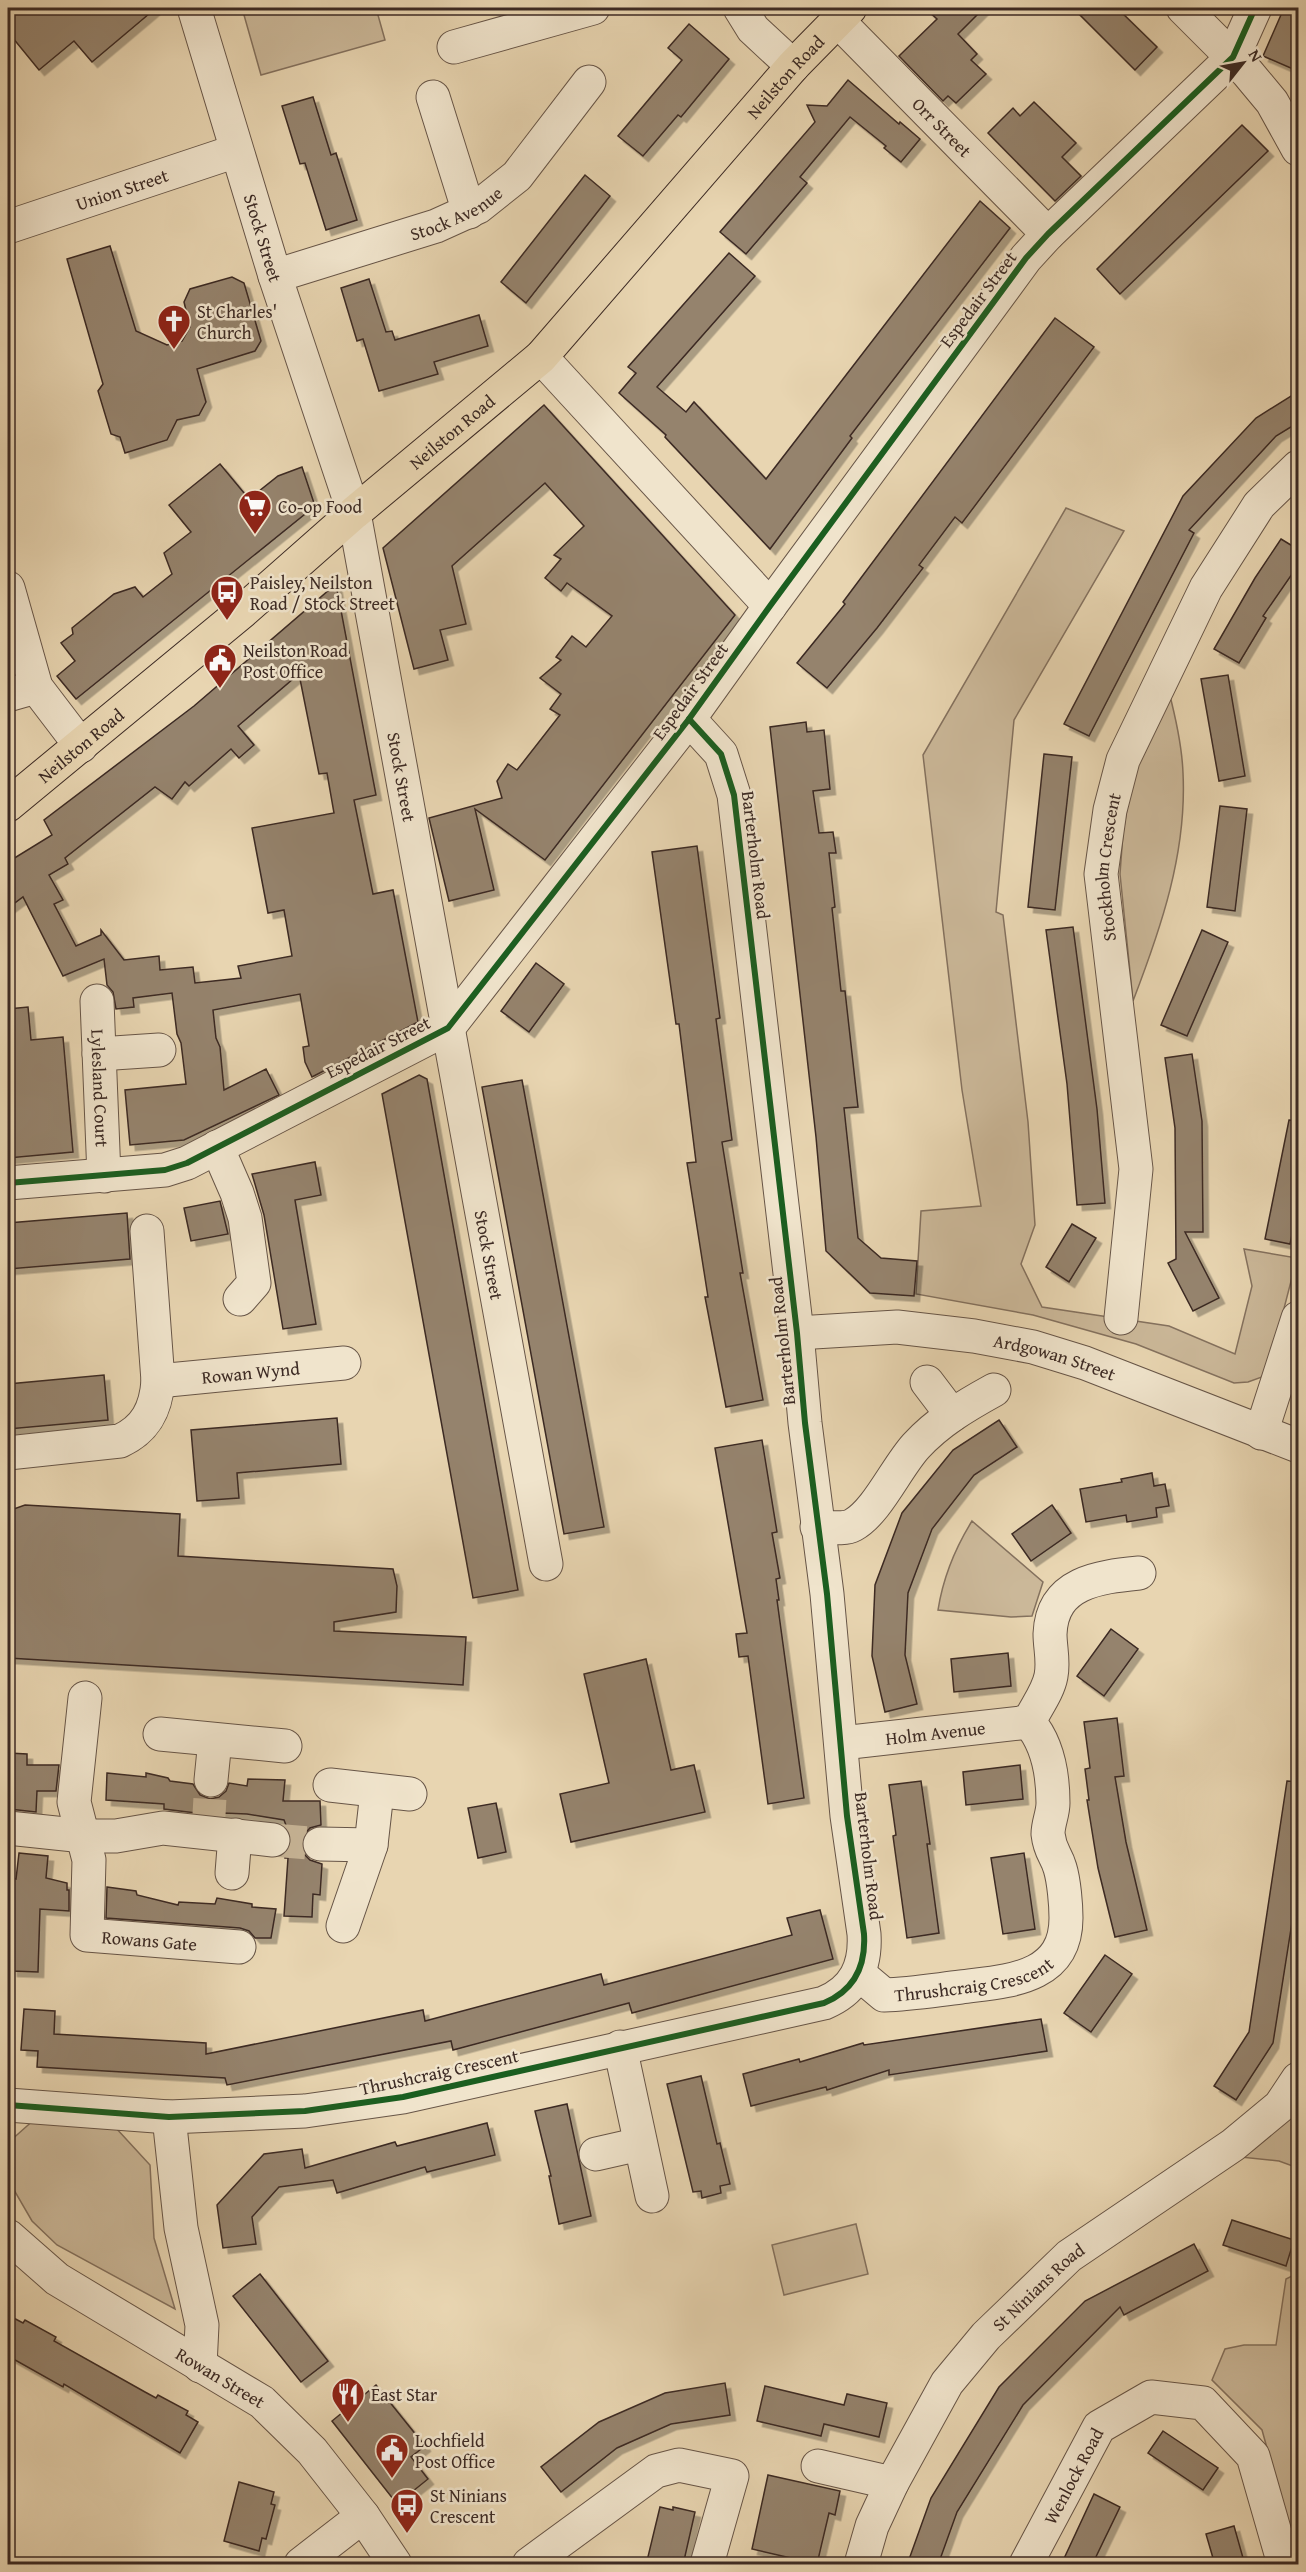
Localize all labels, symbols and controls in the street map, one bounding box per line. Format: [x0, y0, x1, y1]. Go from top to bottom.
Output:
street label: Neilston Road [740, 28, 830, 124]
north arrow [1213, 33, 1273, 93]
text: N [1243, 45, 1269, 66]
street label: Orr Street [906, 91, 979, 164]
street label: Union Street [72, 161, 172, 217]
street label: Stock Avenue [406, 179, 508, 247]
street label: Stock Street [237, 190, 290, 286]
street label: Espedair Street [933, 245, 1024, 353]
place label: St Charles' Church [197, 298, 277, 346]
church icon: St Charles' Church [156, 303, 192, 350]
street label: Neilston Road [403, 387, 501, 475]
supermarket icon: Co-op Food [237, 488, 273, 535]
place label: Co-op Food [278, 493, 362, 520]
place label: Paisley, Neilston Road / Stock Street [250, 569, 395, 617]
bus stop icon: Paisley, Neilston Road / Stock Street [209, 574, 245, 621]
street label: Espedair Street [645, 636, 735, 745]
place label: Neilston Road Post Office [243, 637, 348, 685]
public building icon: Neilston Road Post Office [202, 642, 238, 689]
street label: Neilston Road [31, 701, 130, 789]
street label: Stock Street [381, 730, 424, 825]
street label: Barterholm Road [735, 789, 777, 921]
street label: Stockholm Crescent [1087, 789, 1128, 943]
street label: Espedair Street [321, 1009, 436, 1085]
street label: Lylesland Court [85, 1028, 116, 1148]
street label: Stock Street [468, 1208, 511, 1303]
street label: Barterholm Road [762, 1275, 802, 1407]
street label: Ardgowan Street [991, 1326, 1120, 1387]
street label: Rowan Wynd [200, 1354, 301, 1390]
street label: Holm Avenue [884, 1714, 987, 1752]
street label: Barterholm Road [848, 1790, 890, 1922]
street label: Rowans Gate [101, 1923, 198, 1957]
street label: Thrushcraig Crescent [893, 1950, 1060, 2008]
street label: Thrushcraig Crescent [357, 2042, 522, 2102]
street label: St Ninians Road [986, 2236, 1090, 2337]
street label: Rowan Street [171, 2340, 271, 2415]
restaurant icon: East Star [330, 2376, 366, 2423]
place label: East Star [371, 2381, 438, 2408]
street label: Wenlock Road [1036, 2422, 1110, 2529]
place label: Lochfield Post Office [415, 2427, 495, 2475]
public building icon: Lochfield Post Office [374, 2432, 410, 2479]
place label: St Ninians Crescent [430, 2482, 507, 2530]
bus stop icon: St Ninians Crescent [389, 2487, 425, 2534]

